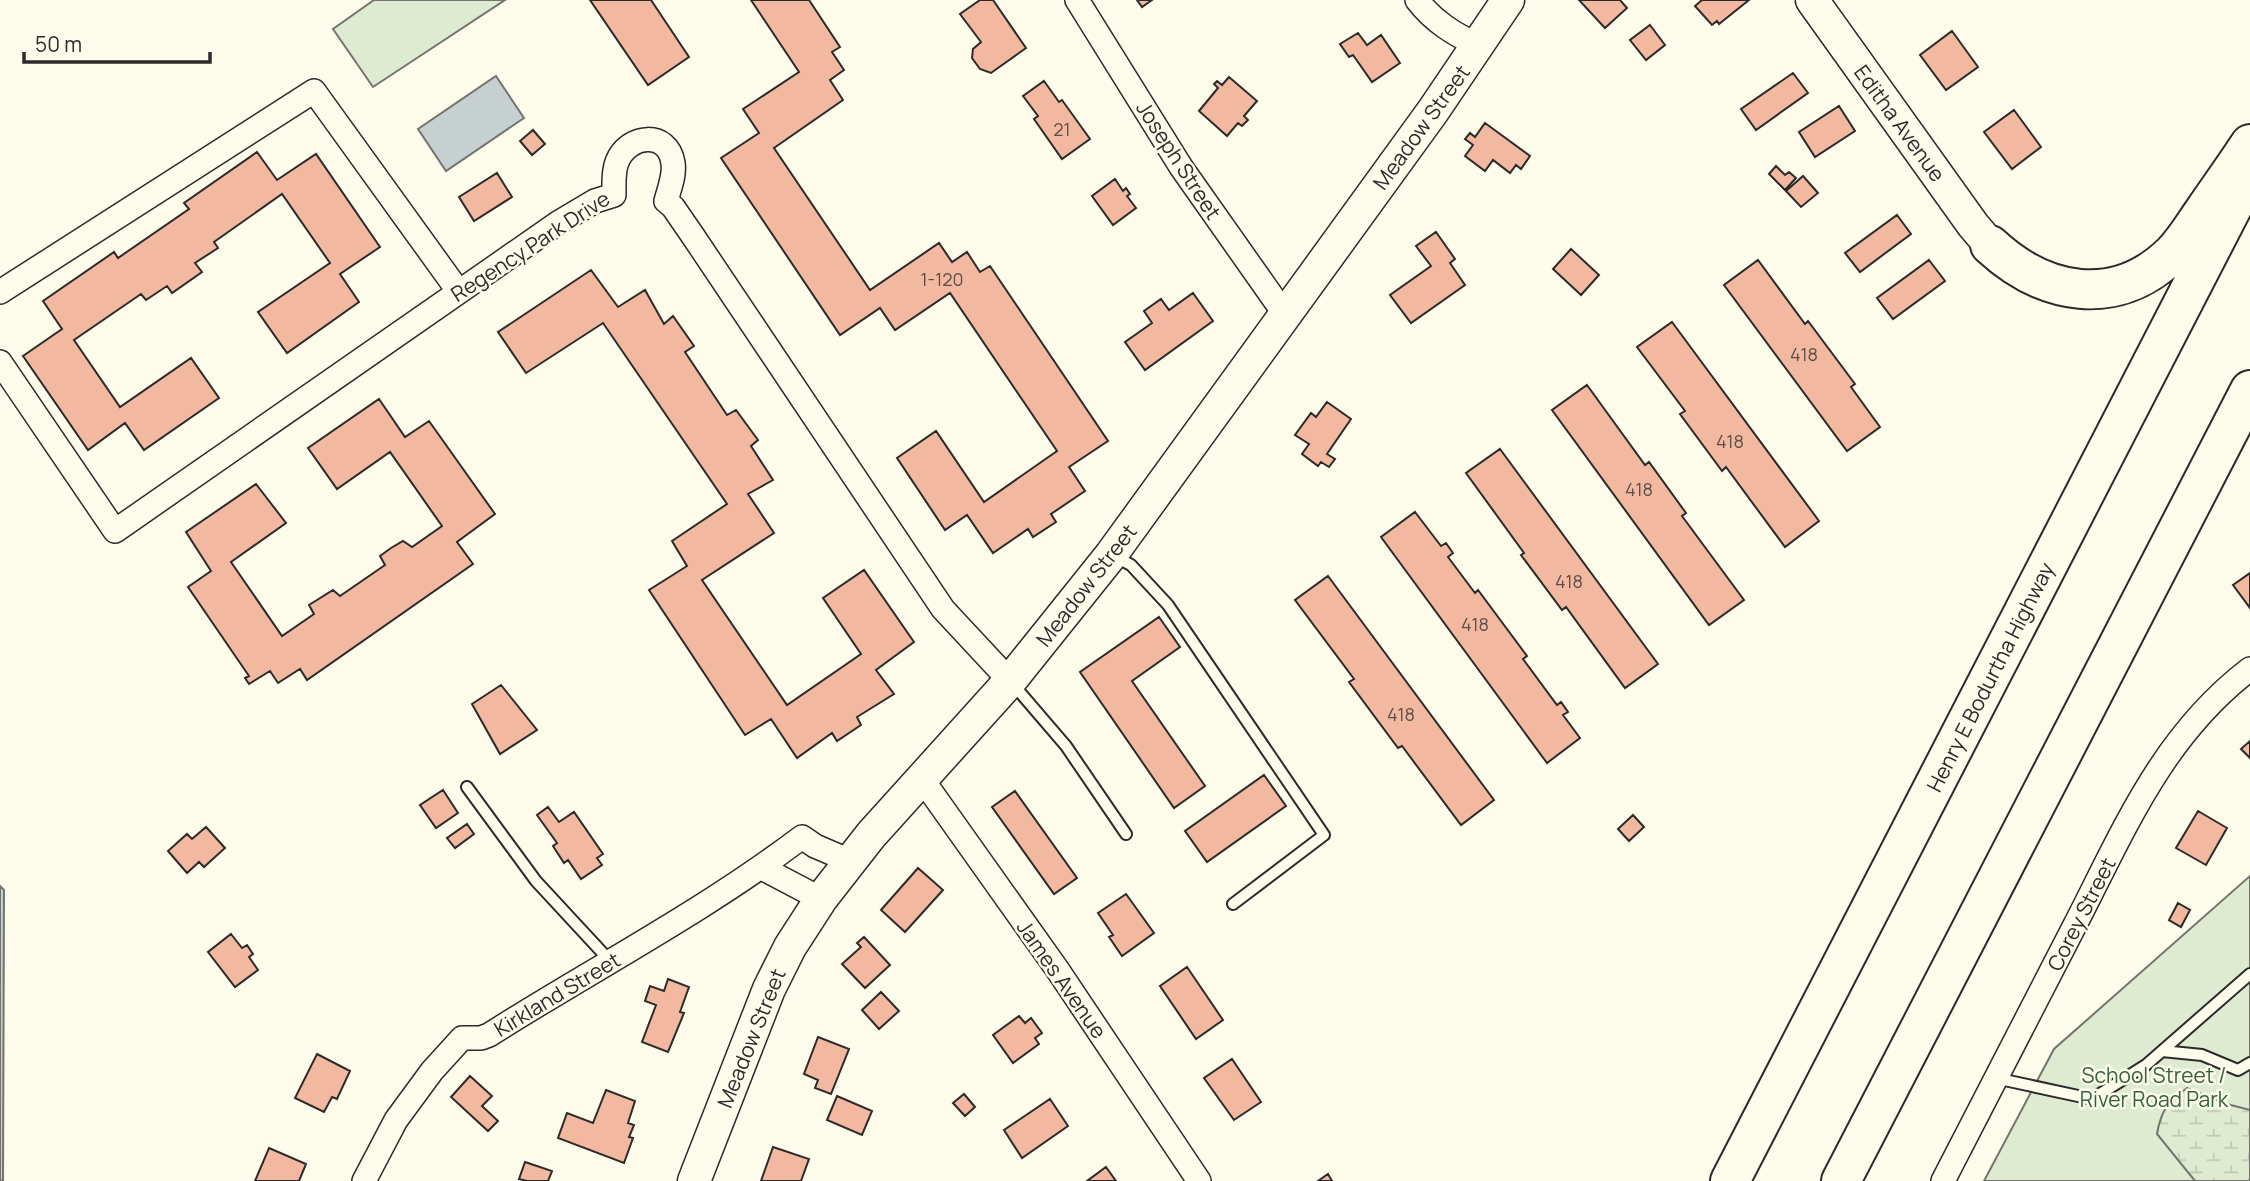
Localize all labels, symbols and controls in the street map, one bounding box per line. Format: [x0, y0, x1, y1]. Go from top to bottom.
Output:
scale bar [24, 21, 210, 65]
text: 50 m [35, 30, 82, 58]
street label: Meadow Street [1366, 59, 1476, 195]
street label: Editha Avenue [1848, 59, 1952, 187]
street label: Joseph Street [1130, 95, 1228, 225]
house number: 21 [1053, 117, 1071, 141]
street label: Regency Park Drive [445, 184, 615, 308]
house number: 1-120 [921, 267, 963, 291]
house number: 418 [1790, 342, 1818, 366]
house number: 418 [1716, 429, 1744, 453]
house number: 418 [1625, 477, 1653, 501]
street label: Meadow Street [1029, 518, 1143, 652]
street label: Henry E Bodurtha Highway [1920, 557, 2060, 797]
house number: 418 [1555, 569, 1583, 593]
house number: 418 [1461, 612, 1489, 636]
house number: 418 [1387, 702, 1415, 726]
street label: Corey Street [2040, 852, 2122, 976]
street label: James Avenue [1011, 914, 1113, 1044]
street label: Kirkland Street [489, 945, 625, 1043]
street label: Meadow Street [710, 964, 792, 1112]
park label: School Street / River Road Park [2080, 1061, 2229, 1113]

